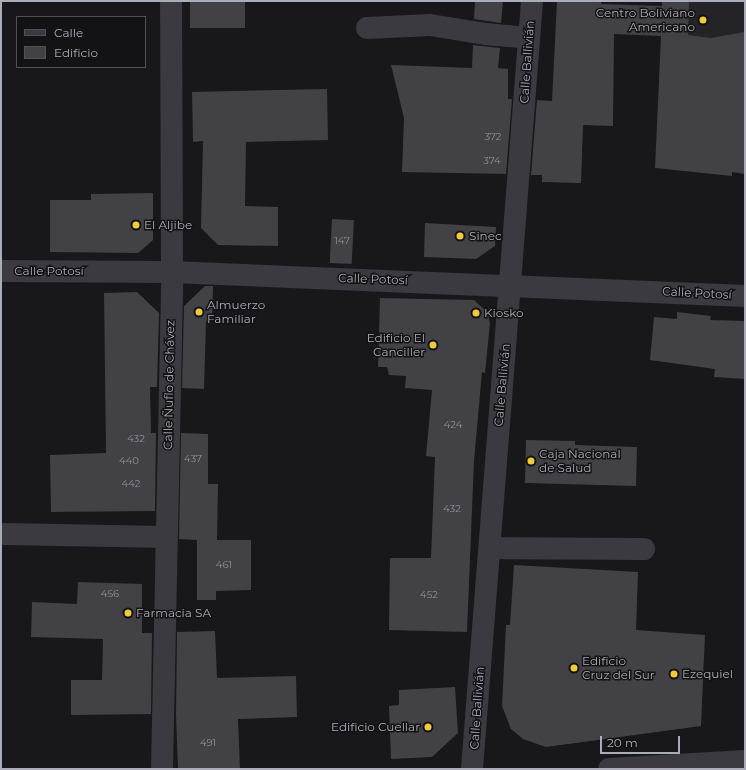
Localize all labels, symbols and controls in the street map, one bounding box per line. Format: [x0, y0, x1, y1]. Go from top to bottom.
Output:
place label: Centro Boliviano Americano [596, 6, 695, 34]
marker: Centro Boliviano Americano [698, 15, 708, 25]
legend [16, 16, 146, 68]
street label: Calle Ballivián [517, 20, 537, 104]
text: Calle [54, 25, 83, 40]
text: Edificio [54, 45, 98, 60]
house number: 372 [484, 131, 502, 143]
house number: 374 [483, 155, 501, 167]
place label: El Aljibe [144, 218, 192, 232]
marker: El Aljibe [131, 220, 141, 230]
place label: Sinec [469, 229, 502, 243]
marker: Sinec [454, 230, 466, 242]
house number: 147 [334, 235, 350, 247]
street label: Calle Potosí [14, 264, 84, 278]
street label: Calle Potosí [338, 271, 408, 287]
street label: Calle Potosí [662, 284, 732, 302]
place label: Almuerzo Familiar [207, 298, 265, 326]
place label: Kiosko [484, 306, 524, 320]
marker: Almuerzo Familiar [194, 307, 204, 317]
marker: Kiosko [471, 308, 481, 318]
street label: Calle Ñuflo de Chávez [161, 320, 177, 450]
place label: Edificio El Canciller [367, 331, 425, 359]
marker: Edificio El Canciller [428, 340, 438, 350]
street label: Calle Ballivián [491, 343, 513, 427]
house number: 424 [444, 419, 462, 431]
house number: 432 [127, 433, 145, 445]
place label: Caja Nacional de Salud [539, 447, 621, 475]
house number: 437 [184, 453, 202, 465]
house number: 440 [119, 455, 139, 467]
marker: Caja Nacional de Salud [526, 456, 536, 466]
house number: 442 [122, 478, 140, 490]
house number: 432 [443, 503, 461, 515]
house number: 461 [216, 559, 232, 571]
house number: 456 [101, 588, 119, 600]
house number: 452 [420, 589, 438, 601]
place label: Farmacia SA [136, 606, 211, 620]
marker: Farmacia SA [123, 608, 133, 618]
place label: Edificio Cruz del Sur [582, 654, 655, 682]
marker: Edificio Cruz del Sur [569, 663, 579, 673]
street label: Calle Ballivián [467, 666, 487, 750]
place label: Ezequiel [682, 667, 733, 681]
marker: Ezequiel [669, 669, 679, 679]
place label: Edificio Cuellar [331, 720, 420, 734]
marker: Edificio Cuellar [423, 722, 433, 732]
scale bar [602, 728, 682, 754]
text: 20 m [607, 735, 638, 750]
house number: 491 [200, 737, 216, 749]

